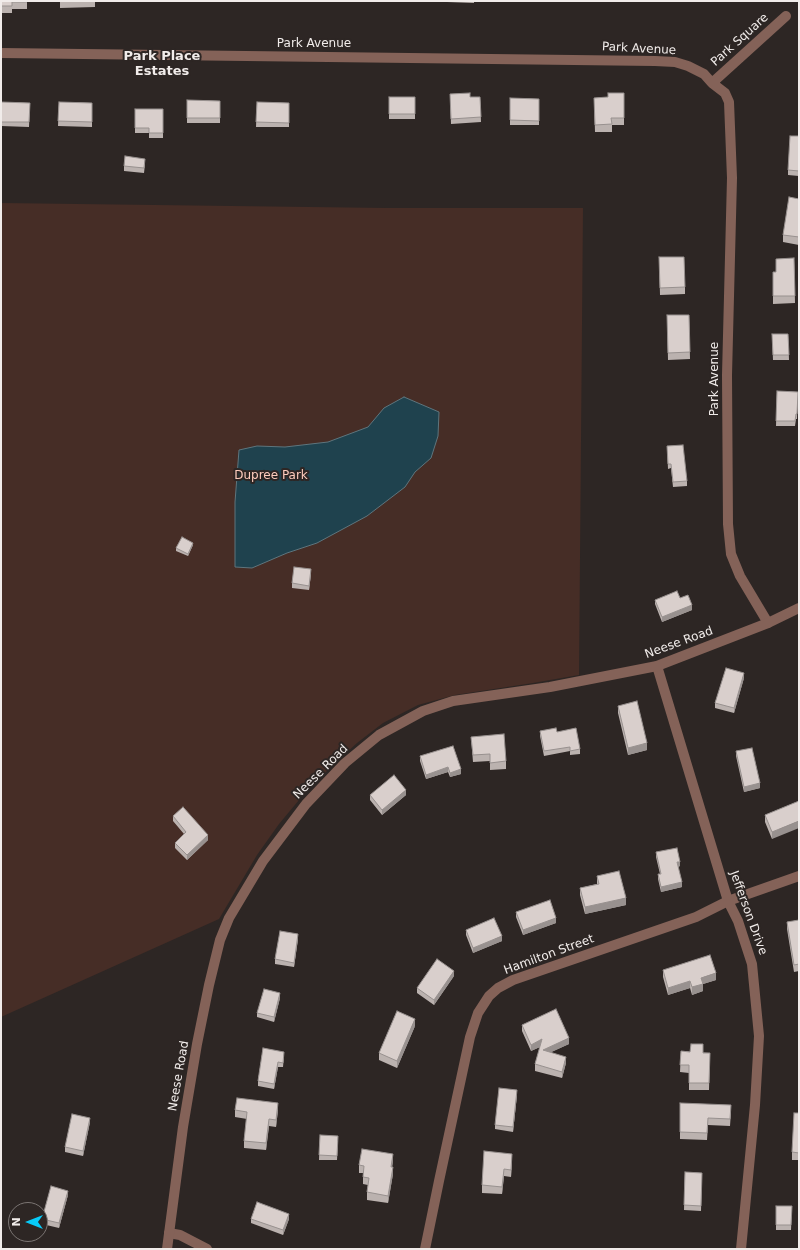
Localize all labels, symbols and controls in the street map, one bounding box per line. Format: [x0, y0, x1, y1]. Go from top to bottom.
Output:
street label: Park Square [708, 11, 772, 69]
street label: Park Avenue [277, 37, 351, 51]
street label: Park Avenue [602, 40, 676, 58]
district label: Park Place Estates [124, 49, 200, 80]
street label: Park Avenue [708, 342, 722, 416]
park label: Dupree Park [234, 469, 308, 483]
street label: Neese Road [643, 624, 715, 662]
street label: Neese Road [291, 742, 351, 802]
street label: Jefferson Drive [726, 869, 770, 957]
street label: Hamilton Street [502, 932, 596, 978]
street label: Neese Road [166, 1040, 192, 1112]
north arrow [8, 1202, 48, 1242]
text: N [10, 1217, 23, 1227]

